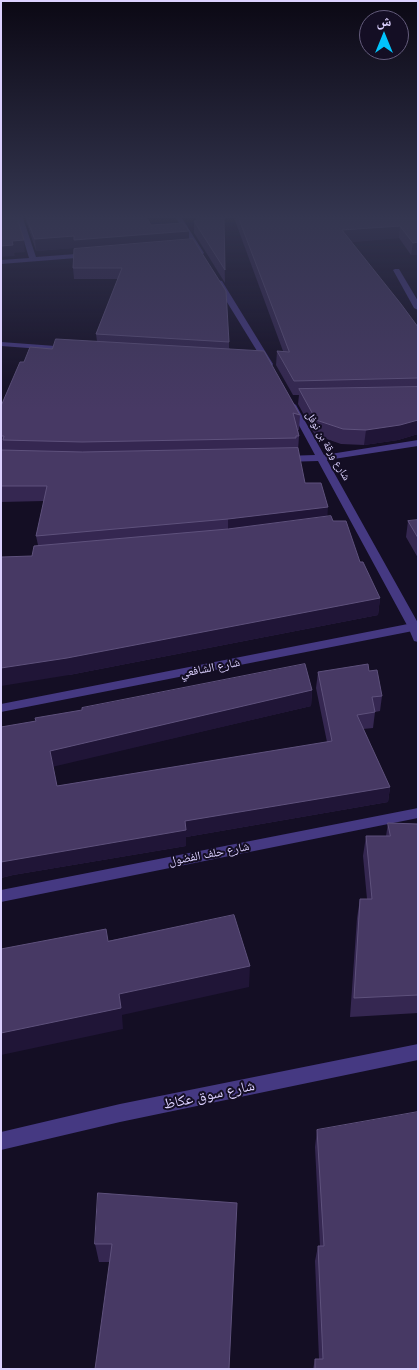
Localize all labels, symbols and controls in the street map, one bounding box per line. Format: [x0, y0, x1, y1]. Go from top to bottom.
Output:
north arrow [359, 10, 409, 60]
text: ش [377, 12, 391, 30]
street label: شارع ورقة بن نوفل [303, 409, 353, 483]
street label: شارع الشافعي [179, 655, 241, 681]
street label: شارع حلف الفضول [167, 839, 251, 869]
street label: شارع سوق عكاظ [162, 1077, 256, 1113]

